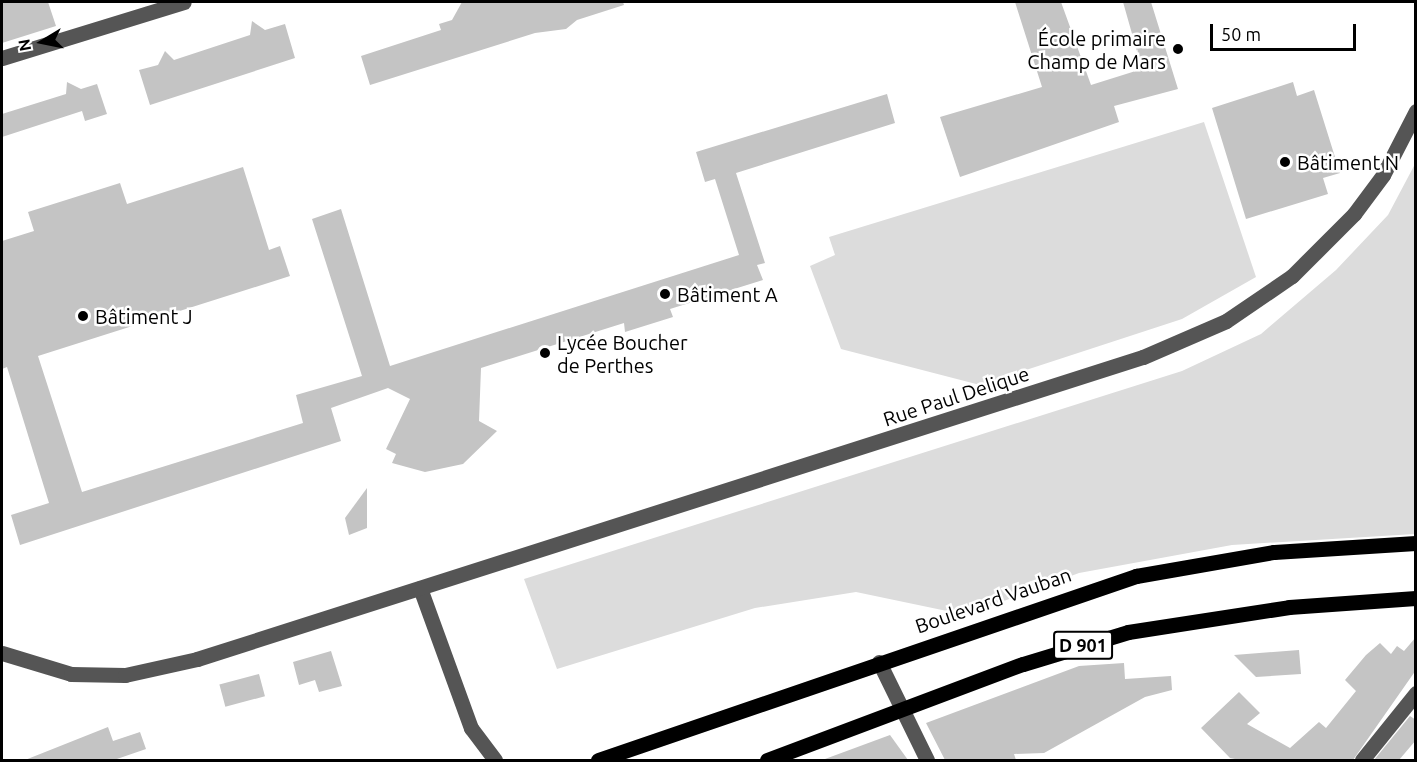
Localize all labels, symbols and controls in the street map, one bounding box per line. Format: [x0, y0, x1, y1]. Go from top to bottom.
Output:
north arrow [12, 12, 72, 72]
scale bar [1213, 12, 1358, 50]
text: 50 m [1221, 24, 1261, 44]
place label: École primaire Champ de Mars [1027, 26, 1166, 73]
text: N [14, 38, 34, 53]
marker: École primaire Champ de Mars [1171, 42, 1185, 56]
place label: Bâtiment N [1297, 150, 1399, 174]
marker: Bâtiment N [1278, 155, 1292, 169]
place label: Bâtiment A [677, 282, 778, 306]
marker: Bâtiment A [658, 287, 672, 301]
place label: Bâtiment J [95, 304, 193, 328]
marker: Bâtiment J [76, 309, 90, 323]
place label: Lycée Boucher de Perthes [557, 330, 688, 377]
marker: Lycée Boucher de Perthes [538, 346, 552, 360]
street label: Rue Paul Delique [880, 361, 1032, 431]
street label: Boulevard Vauban [912, 562, 1074, 638]
road number: D 901 [1053, 630, 1113, 660]

